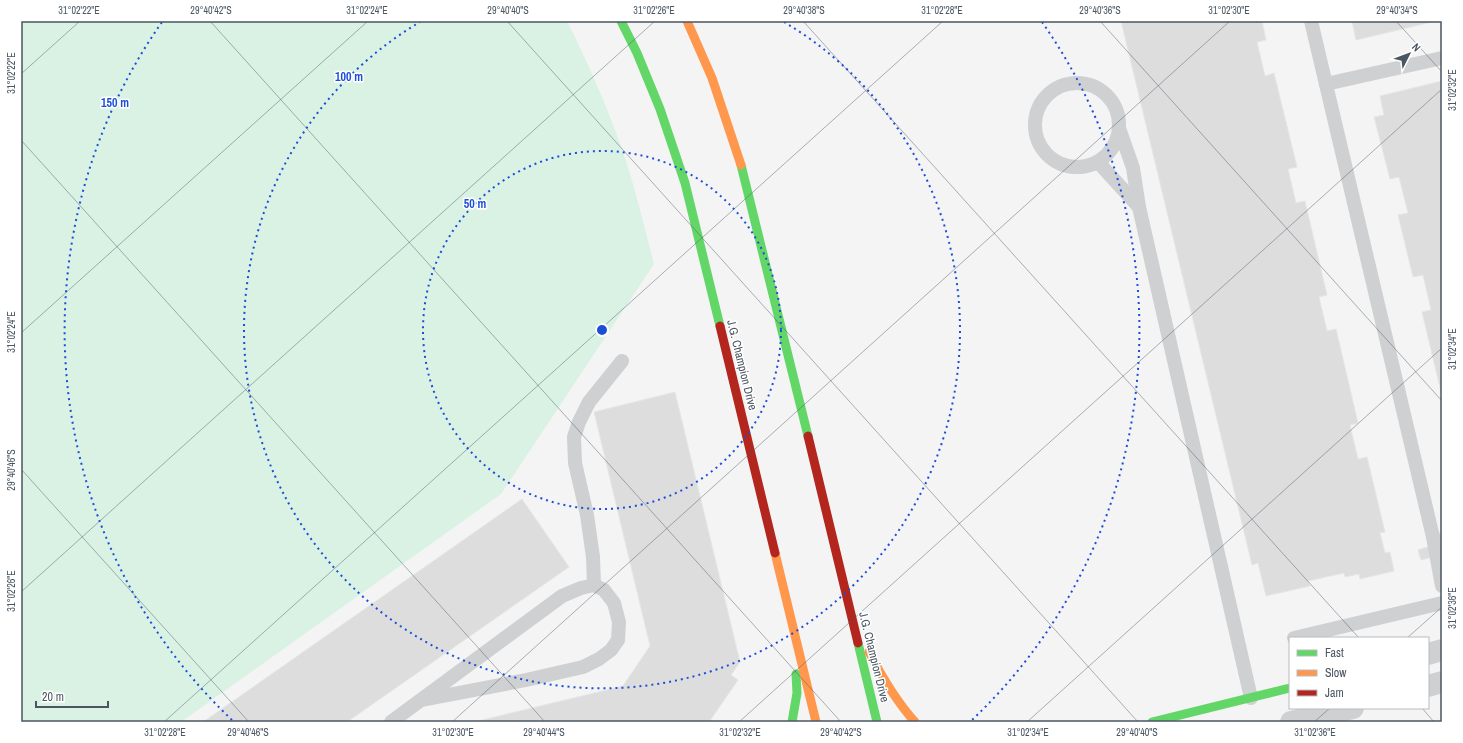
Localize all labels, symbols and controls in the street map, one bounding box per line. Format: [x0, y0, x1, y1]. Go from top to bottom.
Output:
text: 31°02'22"E [58, 4, 100, 17]
text: 29°40'42"S [190, 4, 232, 17]
text: 31°02'24"E [346, 4, 388, 17]
text: 29°40'40"S [487, 4, 529, 17]
text: 31°02'26"E [633, 4, 675, 17]
text: 29°40'38"S [783, 4, 825, 17]
text: 31°02'28"E [921, 4, 963, 17]
text: 29°40'36"S [1079, 4, 1121, 17]
text: 31°02'30"E [1208, 4, 1250, 17]
text: 29°40'34"S [1376, 4, 1418, 17]
north arrow [1389, 34, 1429, 74]
text: N [1409, 40, 1424, 54]
text: 31°02'22"E [5, 52, 18, 94]
text: 100 m [335, 69, 363, 85]
text: 31°02'32"E [1446, 69, 1459, 111]
text: 150 m [101, 95, 129, 111]
text: 50 m [464, 196, 486, 212]
text: 31°02'24"E [5, 311, 18, 353]
street label: J.G. Champion Drive [723, 318, 761, 412]
centre of rings [595, 323, 609, 337]
text: 31°02'34"E [1446, 328, 1459, 370]
text: 29°40'46"S [5, 449, 18, 491]
text: 31°02'26"E [5, 570, 18, 612]
text: 31°02'36"E [1446, 587, 1459, 629]
street label: J.G. Champion Drive [855, 610, 893, 704]
legend [1289, 637, 1429, 709]
text: Fast [1325, 645, 1344, 661]
text: Slow [1325, 665, 1347, 681]
scale bar [36, 683, 108, 709]
text: Jam [1325, 685, 1344, 701]
text: 20 m [42, 689, 64, 705]
text: 31°02'28"E [144, 726, 186, 739]
text: 29°40'46"S [227, 726, 269, 739]
text: 31°02'30"E [432, 726, 474, 739]
text: 29°40'44"S [523, 726, 565, 739]
text: 31°02'32"E [719, 726, 761, 739]
text: 29°40'42"S [820, 726, 862, 739]
text: 31°02'34"E [1007, 726, 1049, 739]
text: 29°40'40"S [1116, 726, 1158, 739]
text: 31°02'36"E [1294, 726, 1336, 739]

